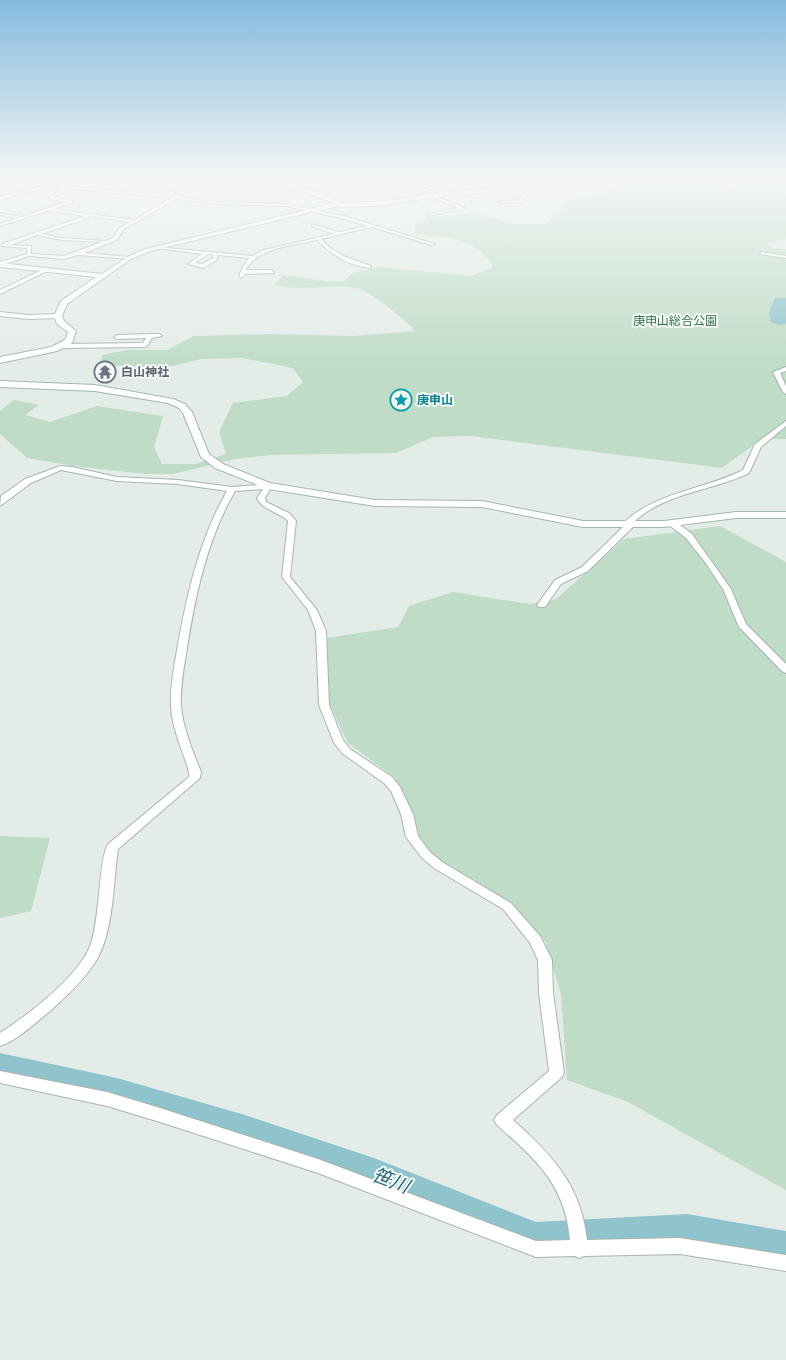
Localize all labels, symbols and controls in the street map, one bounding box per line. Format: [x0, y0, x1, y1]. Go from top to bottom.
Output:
park label: 庚申山総合公園 [633, 314, 717, 328]
temple icon: 白山神社 [93, 360, 117, 384]
place label: 白山神社 [121, 365, 169, 379]
place icon: 庚申山 [389, 388, 413, 412]
place label: 庚申山 [417, 393, 453, 407]
water label: 笹川 [369, 1163, 415, 1199]

